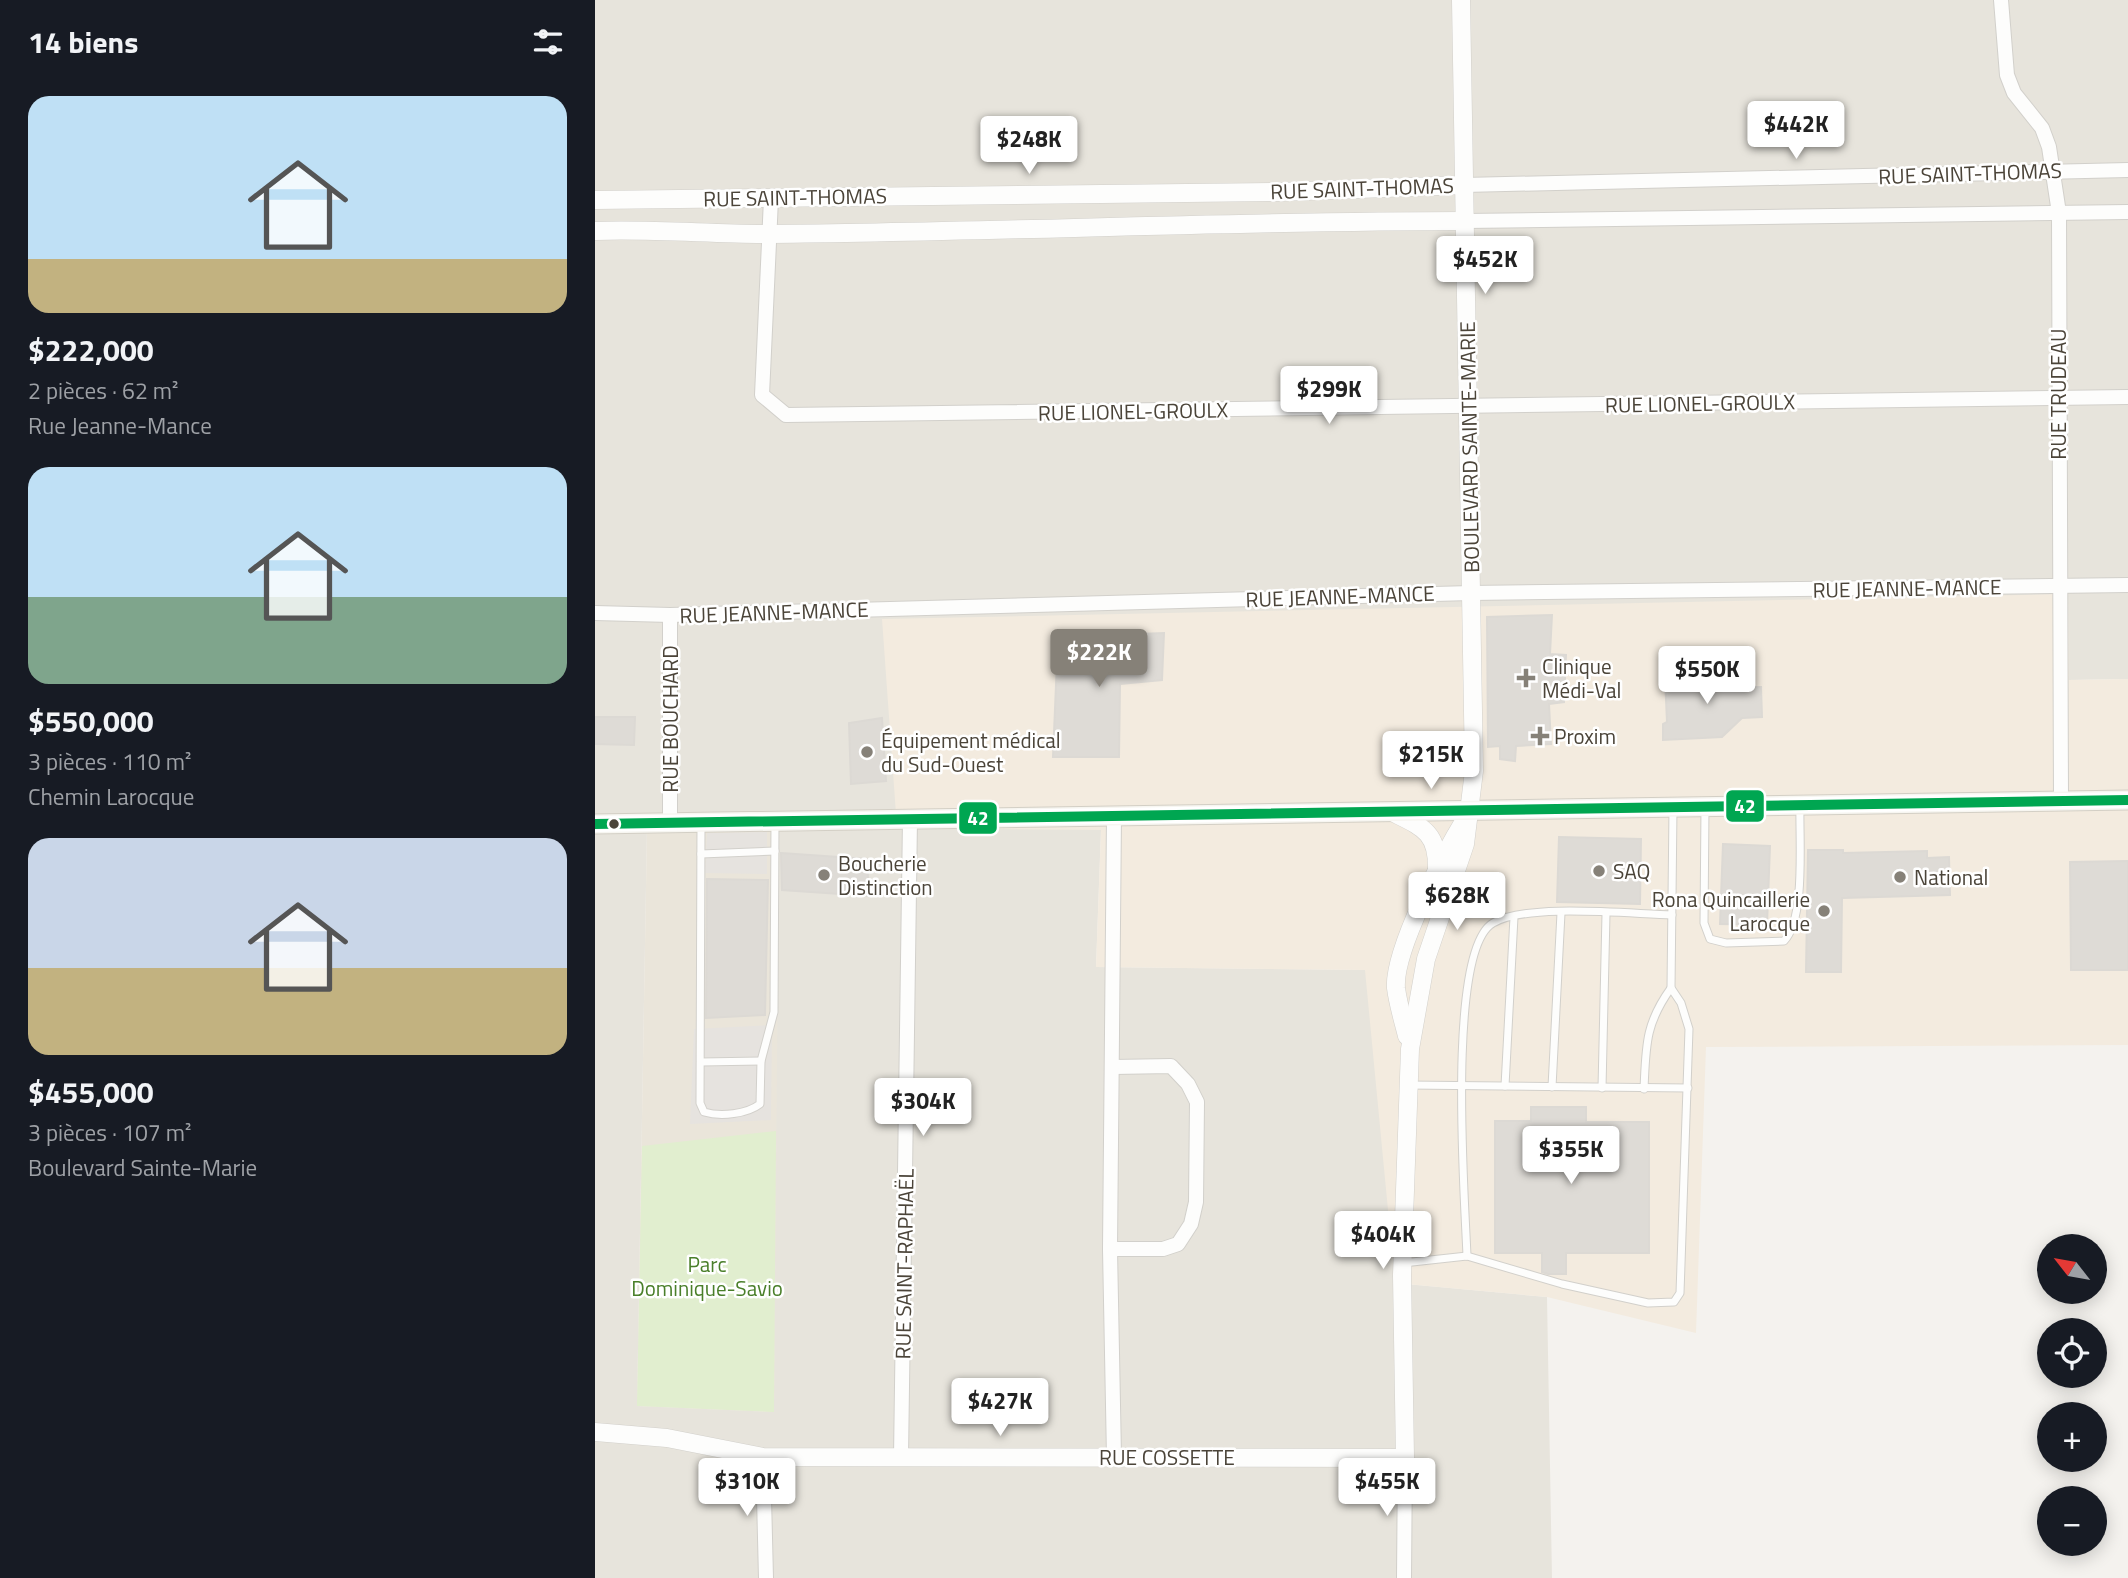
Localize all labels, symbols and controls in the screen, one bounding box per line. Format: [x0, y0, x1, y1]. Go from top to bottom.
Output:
text: 14 biens [28, 19, 138, 65]
icon: filters [529, 23, 567, 61]
pin: $442K [1747, 102, 1845, 161]
text: $442K [1763, 106, 1829, 141]
pin: $248K [980, 116, 1078, 176]
text: $248K [996, 121, 1062, 156]
icon: home [235, 142, 361, 268]
street label: RUE SAINT-THOMAS [1878, 154, 2062, 192]
street label: RUE SAINT-THOMAS [1270, 169, 1454, 207]
street label: RUE SAINT-THOMAS [703, 179, 887, 215]
pin: $452K [1436, 236, 1534, 296]
text: $452K [1452, 241, 1518, 276]
street label: BOULEVARD SAINTE-MARIE [1451, 321, 1487, 573]
text: $222,000 [28, 327, 154, 373]
street label: RUE TRUDEAU [2042, 328, 2074, 460]
pin: $299K [1280, 366, 1378, 426]
text: $299K [1296, 371, 1362, 406]
text: 2 pièces · 62 m² [28, 373, 179, 408]
street label: RUE LIONEL-GROULX [1605, 385, 1796, 421]
street label: RUE LIONEL-GROULX [1038, 393, 1229, 429]
text: Rue Jeanne-Mance [28, 408, 212, 443]
icon: home [235, 513, 361, 639]
street label: RUE JEANNE-MANCE [1812, 570, 2002, 606]
street label: RUE JEANNE-MANCE [1245, 577, 1435, 615]
street label: RUE JEANNE-MANCE [679, 593, 869, 631]
pin: $222K [1050, 630, 1148, 689]
text: $222K [1066, 634, 1132, 669]
street label: RUE BOUCHARD [654, 645, 686, 793]
pin: $550K [1658, 646, 1756, 706]
place label: Clinique Médi-Val [1542, 650, 1621, 706]
text: $550K [1674, 651, 1740, 686]
marker: Clinique Médi-Val [1516, 668, 1536, 688]
text: $550,000 [28, 698, 154, 744]
place label: Proxim [1554, 720, 1616, 752]
place label: Équipement médical du Sud-Ouest [881, 724, 1061, 780]
marker: Proxim [1532, 728, 1548, 744]
pin: $215K [1382, 732, 1480, 791]
text: $215K [1398, 736, 1464, 771]
text: 3 pièces · 110 m² [28, 744, 191, 779]
marker: Équipement médical du Sud-Ouest [859, 744, 875, 760]
text: Chemin Larocque [28, 779, 194, 814]
line badge: 42 [1725, 789, 1765, 823]
text: 42 [1734, 791, 1756, 820]
line badge: 42 [958, 801, 998, 835]
text: 42 [967, 803, 989, 832]
unlabelled marker [607, 817, 621, 831]
place label: Boucherie Distinction [838, 847, 933, 903]
place label: SAQ [1613, 855, 1650, 887]
place label: National [1914, 861, 1988, 893]
marker: SAQ [1591, 863, 1607, 879]
marker: Boucherie Distinction [816, 867, 832, 883]
marker: National [1892, 869, 1908, 885]
pin: $628K [1408, 872, 1506, 932]
text: $628K [1424, 877, 1490, 912]
place label: Rona Quincaillerie Larocque [1652, 883, 1810, 939]
icon: home [235, 884, 361, 1010]
marker: Rona Quincaillerie Larocque [1816, 903, 1832, 919]
text: $455,000 [28, 1069, 154, 1115]
pin: $304K [874, 1078, 972, 1138]
text: $304K [890, 1083, 956, 1118]
text: 3 pièces · 107 m² [28, 1115, 191, 1150]
pin: $355K [1522, 1126, 1620, 1186]
text: $355K [1538, 1131, 1604, 1166]
text: Boulevard Sainte-Marie [28, 1150, 257, 1185]
street label: RUE SAINT-RAPHAËL [886, 1168, 922, 1360]
pin: $404K [1334, 1212, 1432, 1271]
text: $404K [1350, 1216, 1416, 1251]
north arrow [2037, 1234, 2107, 1304]
map controls [2037, 1234, 2107, 1556]
park label: Parc Dominique-Savio [631, 1248, 783, 1304]
button: locate [2037, 1318, 2107, 1388]
pin: $427K [951, 1378, 1049, 1438]
text: $427K [967, 1383, 1033, 1418]
button: + [2037, 1402, 2107, 1472]
street label: RUE COSSETTE [1099, 1441, 1235, 1473]
pin: $310K [698, 1458, 796, 1518]
pin: $455K [1338, 1458, 1436, 1518]
text: $310K [714, 1463, 780, 1498]
text: $455K [1354, 1463, 1420, 1498]
button: − [2037, 1486, 2107, 1556]

